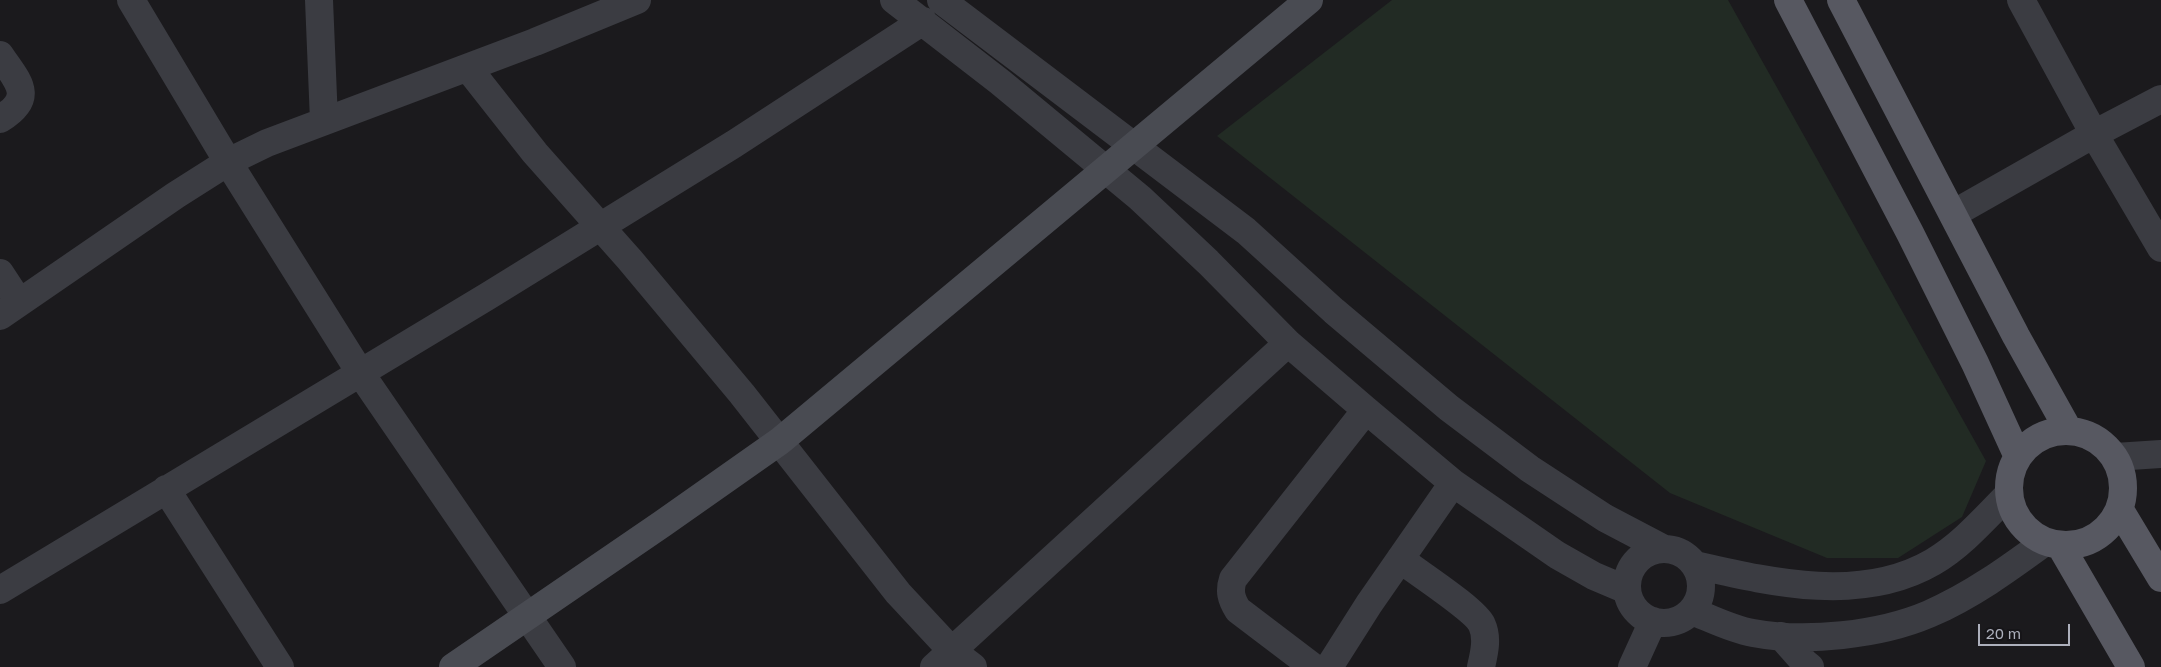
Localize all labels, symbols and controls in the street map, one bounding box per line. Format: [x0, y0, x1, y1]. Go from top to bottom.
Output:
scale bar [1981, 614, 2074, 646]
text: 20 m [1986, 624, 2021, 642]

